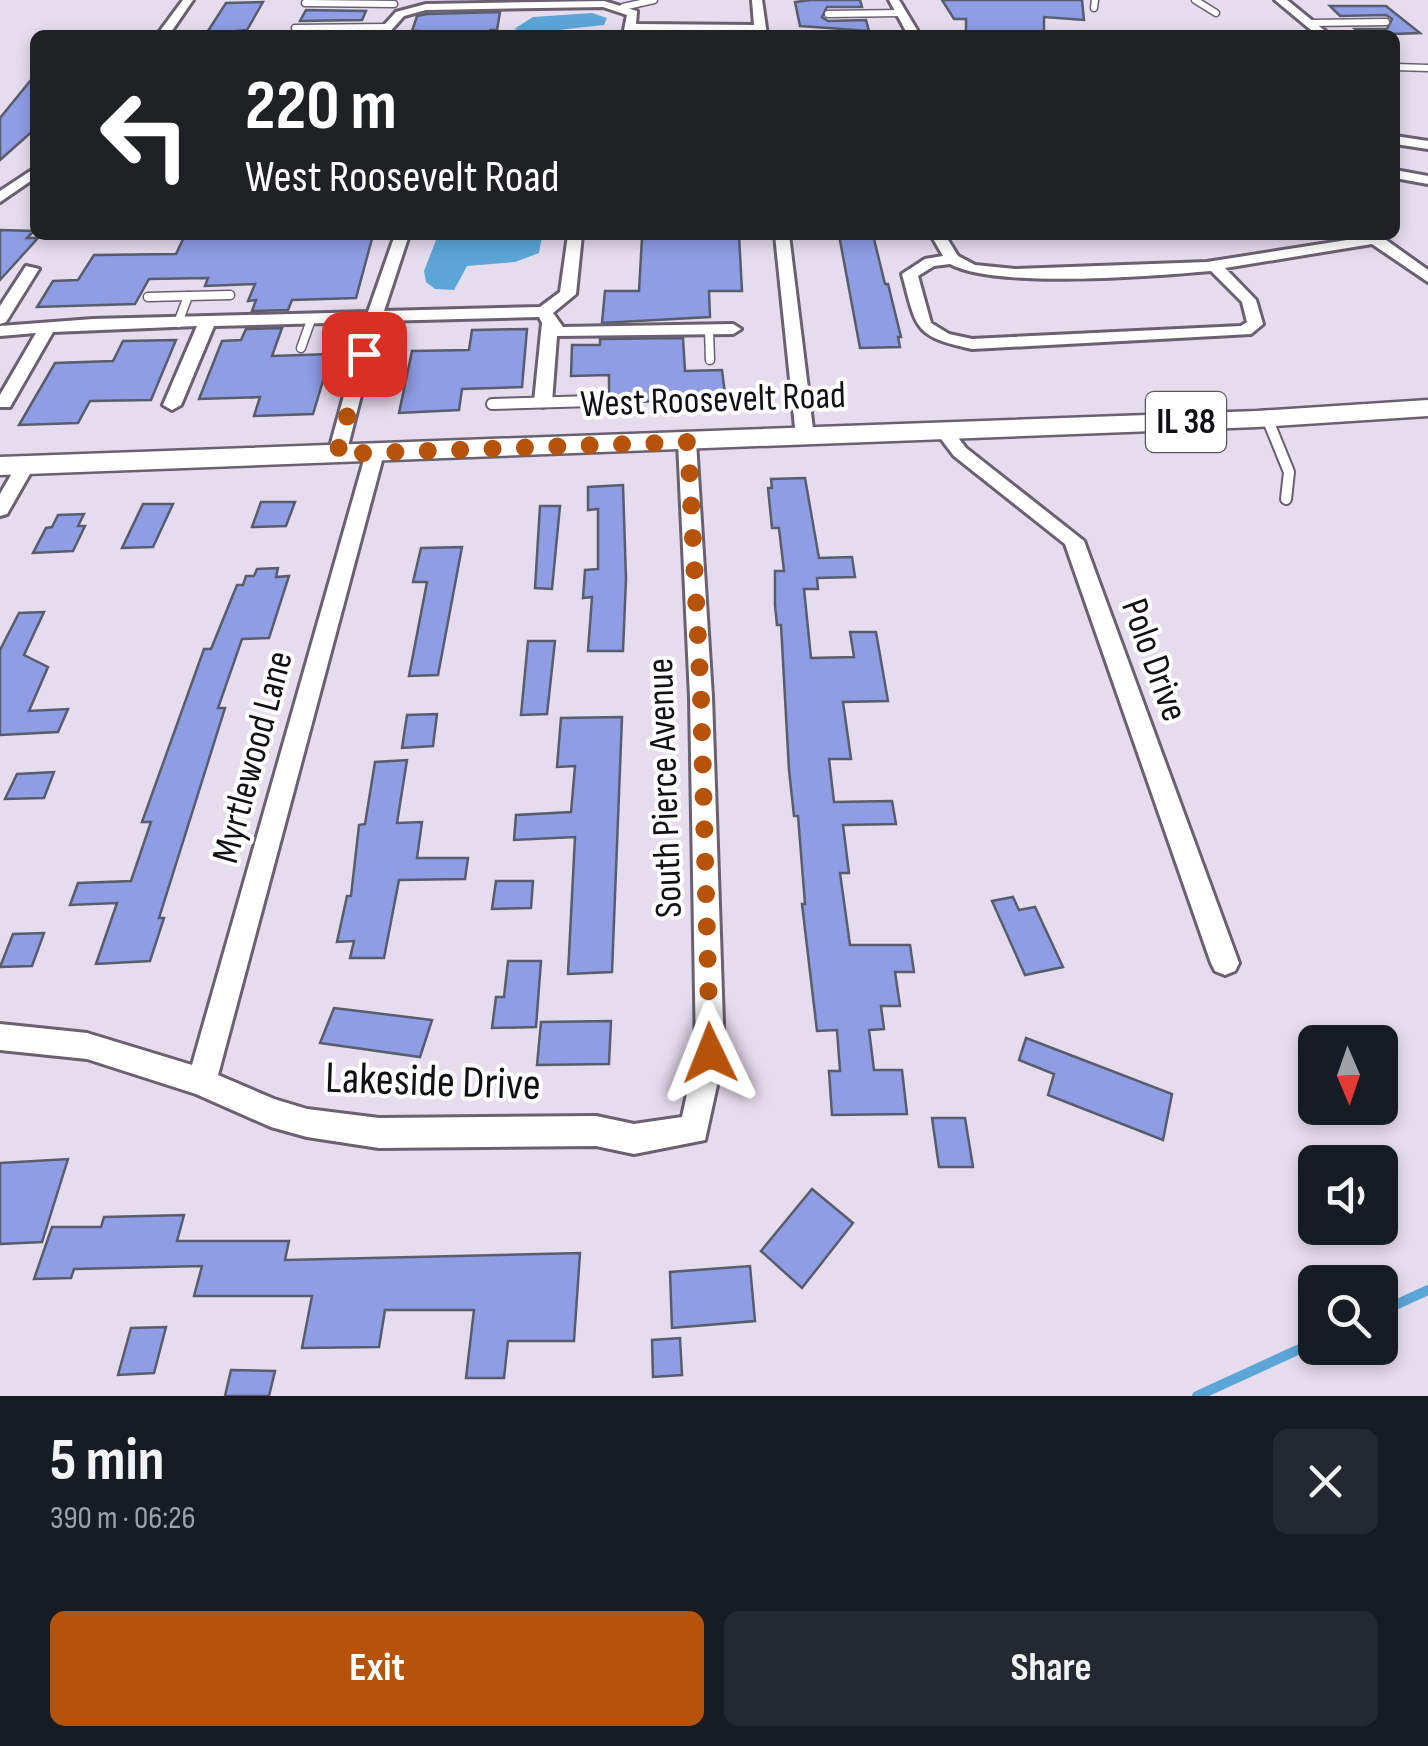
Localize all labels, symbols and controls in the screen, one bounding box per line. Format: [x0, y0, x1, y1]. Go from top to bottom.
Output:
text: 220 m [245, 65, 397, 149]
icon: left [80, 70, 210, 200]
text: West Roosevelt Road [245, 150, 560, 205]
pin [322, 312, 407, 397]
icon: arrive [337, 327, 392, 382]
street label: West Roosevelt Road [579, 373, 847, 427]
road number: IL 38 [1146, 392, 1226, 452]
street label: Polo Drive [1111, 593, 1197, 727]
street label: Myrtlewood Lane [203, 646, 303, 868]
street label: South Pierce Avenue [638, 657, 692, 919]
position arrow [658, 1001, 762, 1105]
north arrow [1298, 1025, 1398, 1125]
map controls [1298, 1025, 1398, 1365]
street label: Lakeside Drive [324, 1051, 542, 1113]
button: sound [1298, 1145, 1398, 1245]
button: search [1298, 1265, 1398, 1365]
text: 5 min [50, 1425, 164, 1497]
button: close [1273, 1429, 1378, 1534]
text: 390 m · 06:26 [50, 1499, 196, 1538]
button: Exit [50, 1611, 704, 1726]
button: Share [724, 1611, 1378, 1726]

